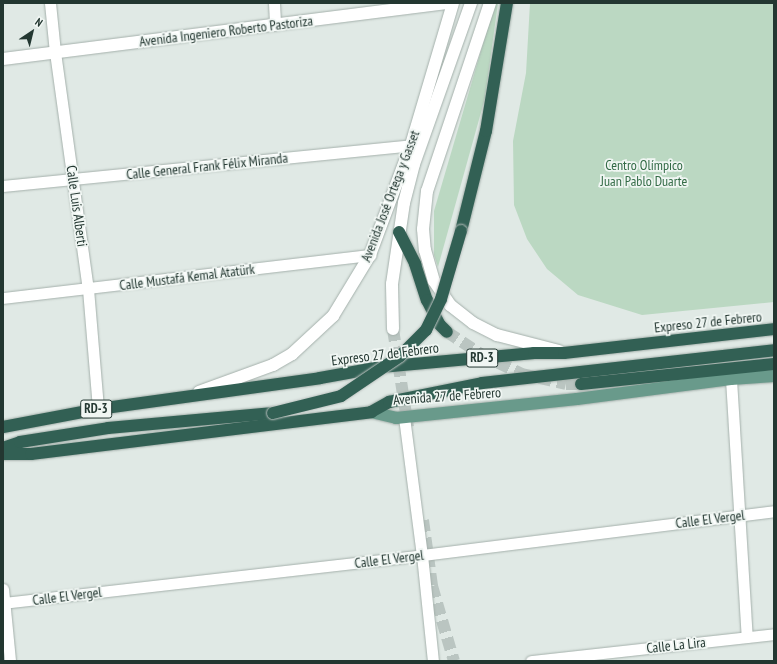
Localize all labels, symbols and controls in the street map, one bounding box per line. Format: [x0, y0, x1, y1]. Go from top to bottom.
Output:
north arrow [12, 12, 52, 52]
street label: Avenida Ingeniero Roberto Pastoriza [138, 12, 314, 50]
text: N [32, 15, 45, 30]
street label: Avenida José Ortega y Gasset [357, 128, 423, 264]
street label: Calle General Frank Félix Miranda [125, 149, 289, 183]
park label: Centro Olímpico Juan Pablo Duarte [601, 157, 687, 190]
street label: Calle Luis Alberti [63, 164, 91, 248]
street label: Calle Mustafá Kemal Atatürk [118, 260, 256, 294]
street label: Expreso 27 de Febrero [653, 308, 763, 336]
street label: Expreso 27 de Febrero [330, 339, 440, 369]
road number: RD-3 [466, 347, 498, 369]
street label: Avenida 27 de Febrero [392, 384, 502, 408]
road number: RD-3 [80, 398, 112, 420]
street label: Calle El Vergel [674, 506, 746, 532]
street label: Calle El Vergel [353, 546, 425, 572]
street label: Calle El Vergel [31, 583, 103, 609]
street label: Calle La Lira [646, 634, 706, 656]

